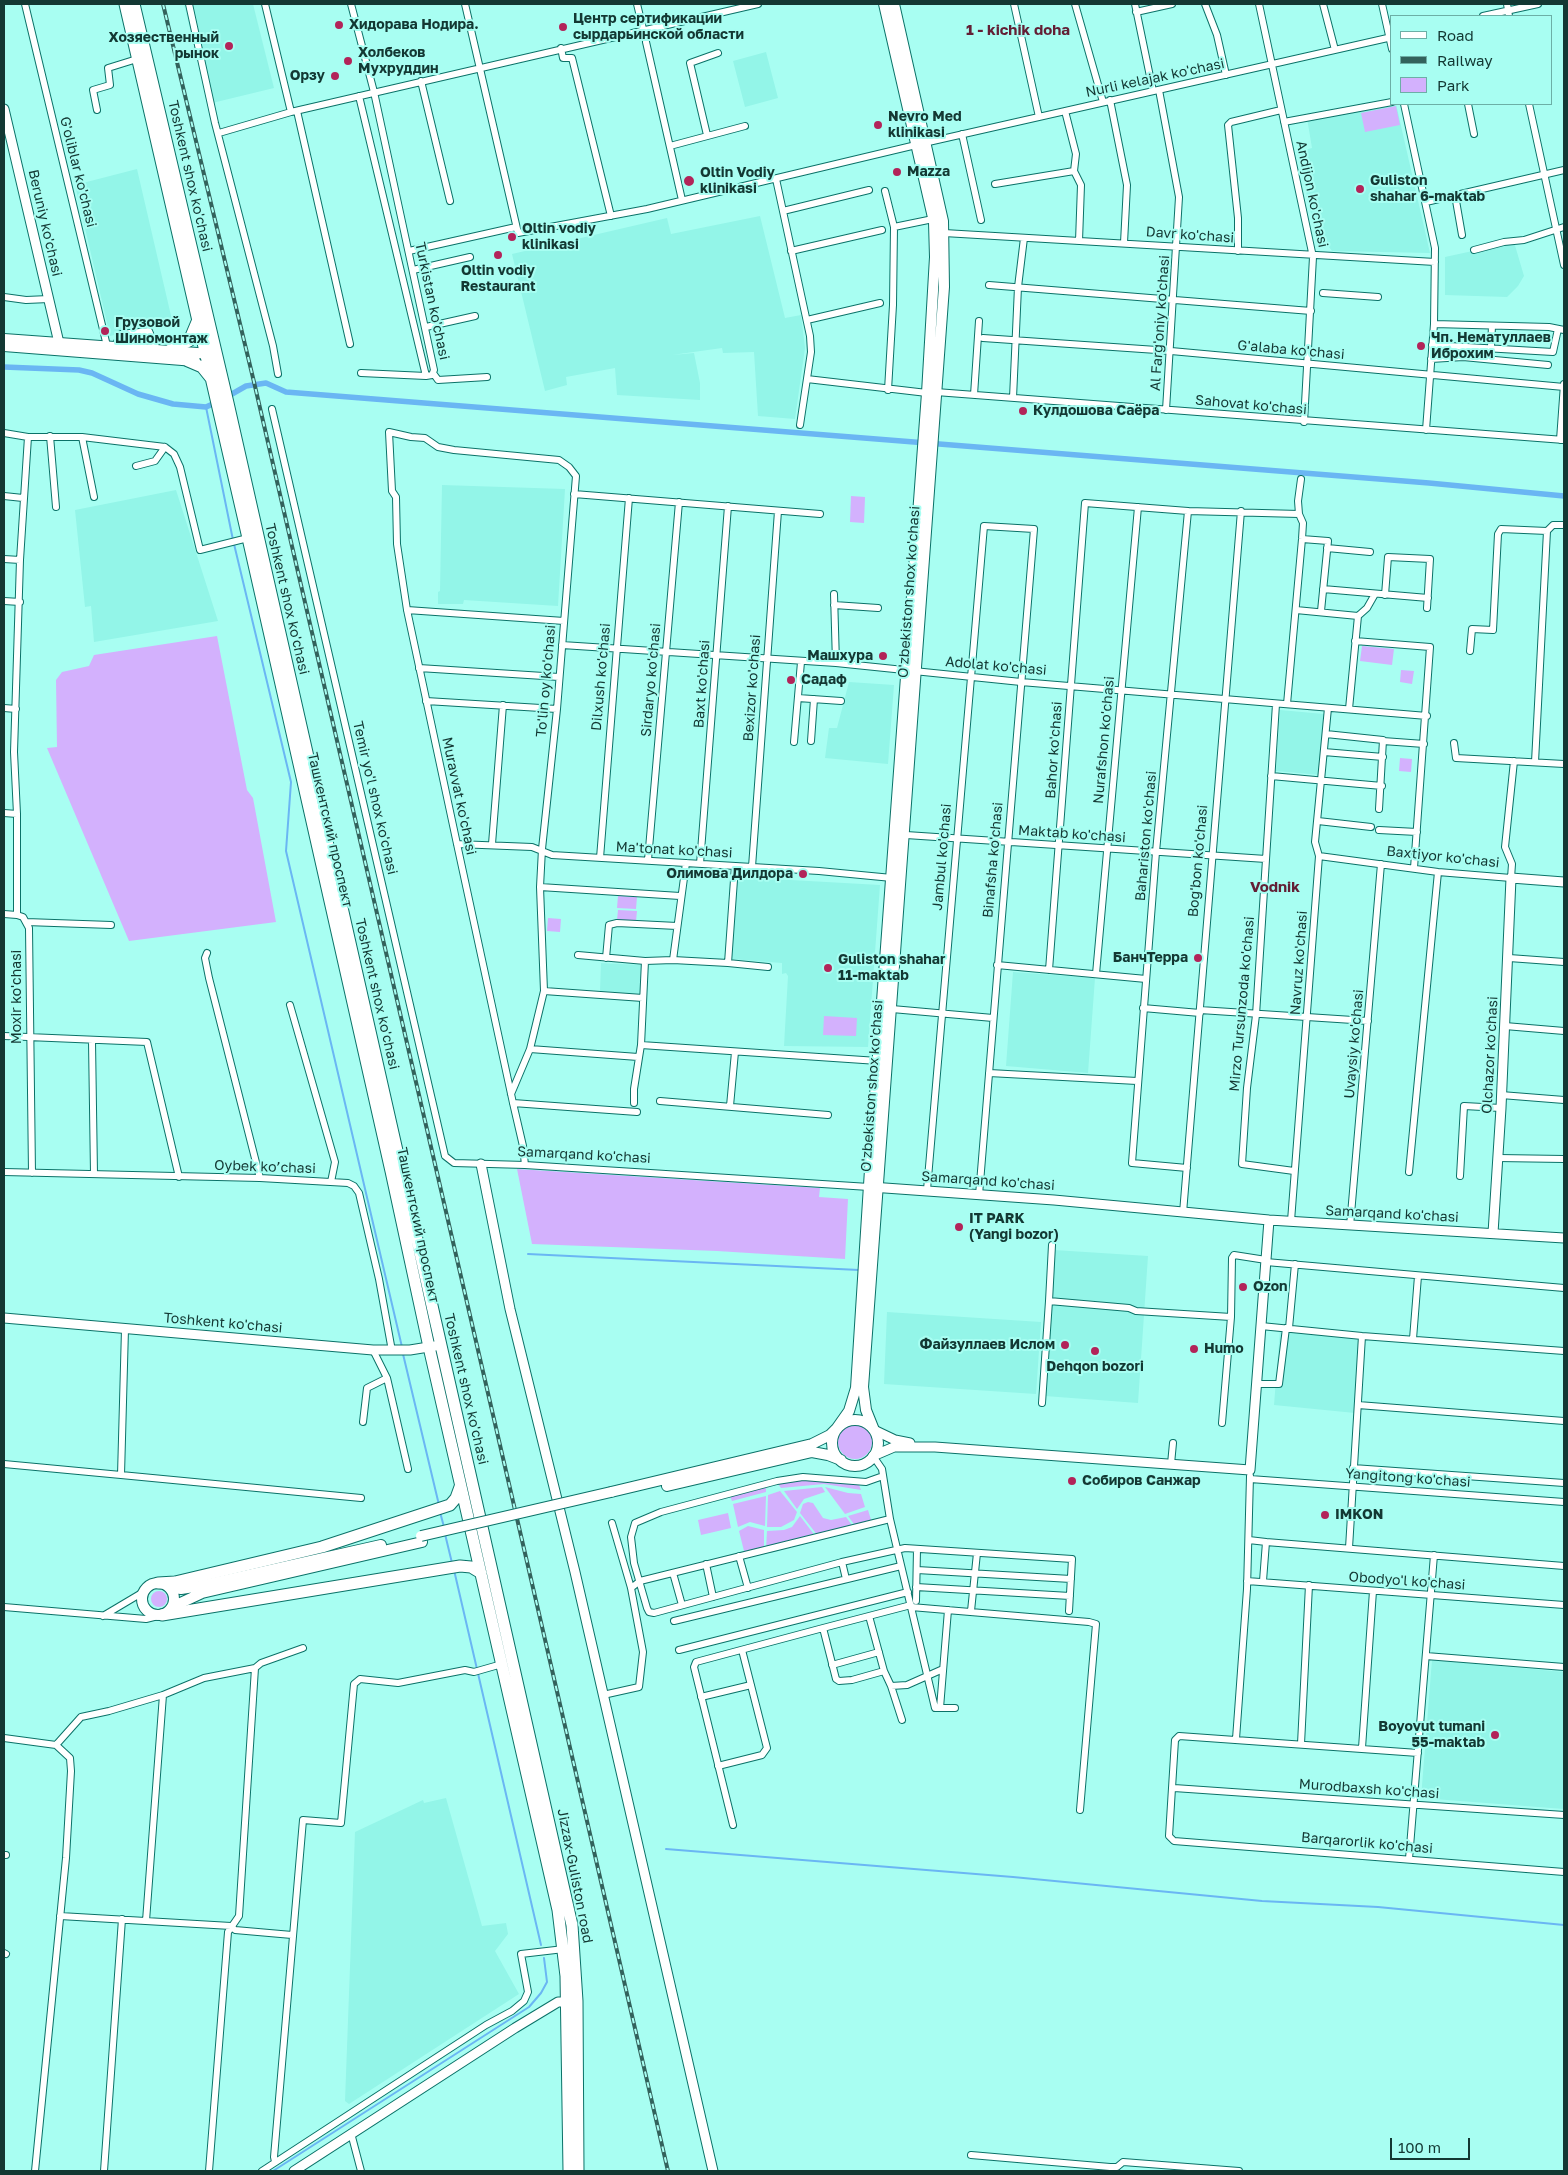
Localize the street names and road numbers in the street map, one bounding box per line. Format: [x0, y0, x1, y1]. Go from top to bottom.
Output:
street label: Nurli kelajak ko'chasi [1084, 55, 1226, 101]
street label: Toshkent shox ko'chasi [164, 99, 216, 253]
street label: G'oliblar ko'chasi [56, 115, 100, 229]
street label: Andijon ko'chasi [1292, 139, 1332, 249]
street label: Beruniy ko'chasi [25, 168, 65, 278]
street label: Davr ko'chasi [1145, 224, 1235, 246]
street label: Turkistan ko'chasi [411, 240, 453, 362]
street label: Al Farg'oniy ko'chasi [1147, 254, 1173, 392]
street label: G'alaba ko'chasi [1237, 337, 1345, 363]
street label: Sahovat ko'chasi [1194, 392, 1308, 418]
street label: O'zbekiston shox ko'chasi [895, 505, 923, 679]
street label: Toshkent shox ko'chasi [261, 522, 313, 676]
street label: Dilxush ko'chasi [588, 622, 614, 732]
street label: Sirdaryo ko'chasi [638, 622, 664, 738]
street label: To'lin oy ko'chasi [533, 624, 559, 738]
street label: Bexizor ko'chasi [740, 634, 764, 742]
street label: Baxt ko'chasi [691, 639, 713, 729]
street label: Adolat ko'chasi [945, 653, 1047, 679]
street label: Nurafshon ko'chasi [1090, 675, 1118, 805]
street label: Bahor ko'chasi [1042, 701, 1066, 799]
street label: Temir yo'l shox ko'chasi [349, 720, 401, 876]
street label: Muravvat ko'chasi [438, 735, 480, 857]
street label: Ташкентский проспект [304, 751, 356, 909]
street label: Bahariston ko'chasi [1132, 770, 1160, 902]
street label: Binafsha ko'chasi [980, 801, 1006, 919]
street label: Jambul ko'chasi [929, 803, 955, 911]
street label: Bog'bon ko'chasi [1185, 804, 1211, 918]
street label: Maktab ko'chasi [1018, 822, 1126, 846]
street label: Ma'tonat ko'chasi [615, 839, 733, 861]
street label: Baxtiyor ko'chasi [1386, 843, 1500, 871]
street label: Navruz ko'chasi [1287, 910, 1311, 1016]
street label: Mirzo Tursunzoda ko'chasi [1226, 916, 1258, 1092]
street label: Toshkent shox ko'chasi [351, 917, 403, 1071]
street label: Moxir ko'chasi [9, 950, 25, 1044]
street label: Uvaysiy ko'chasi [1341, 989, 1367, 1099]
street label: Olchazor ko'chasi [1479, 996, 1501, 1114]
street label: O'zbekiston shox ko'chasi [858, 999, 886, 1173]
street label: Samarqand ko'chasi [517, 1143, 651, 1167]
street label: Ташкентский проспект [393, 1146, 443, 1304]
street label: Oybek ko’chasi [214, 1157, 316, 1177]
street label: Samarqand ko'chasi [921, 1168, 1055, 1194]
street label: Samarqand ko'chasi [1325, 1202, 1459, 1226]
street label: Toshkent ko'chasi [163, 1309, 283, 1337]
street label: Toshkent shox ko'chasi [440, 1312, 492, 1466]
street label: Yangitong ko'chasi [1345, 1465, 1471, 1491]
street label: Obodyo'l ko'chasi [1348, 1569, 1466, 1593]
street label: Murodbaxsh ko'chasi [1298, 1776, 1440, 1802]
street label: Jizzax-Guliston road [554, 1807, 596, 1945]
street label: Barqarorlik ko'chasi [1300, 1829, 1434, 1857]

